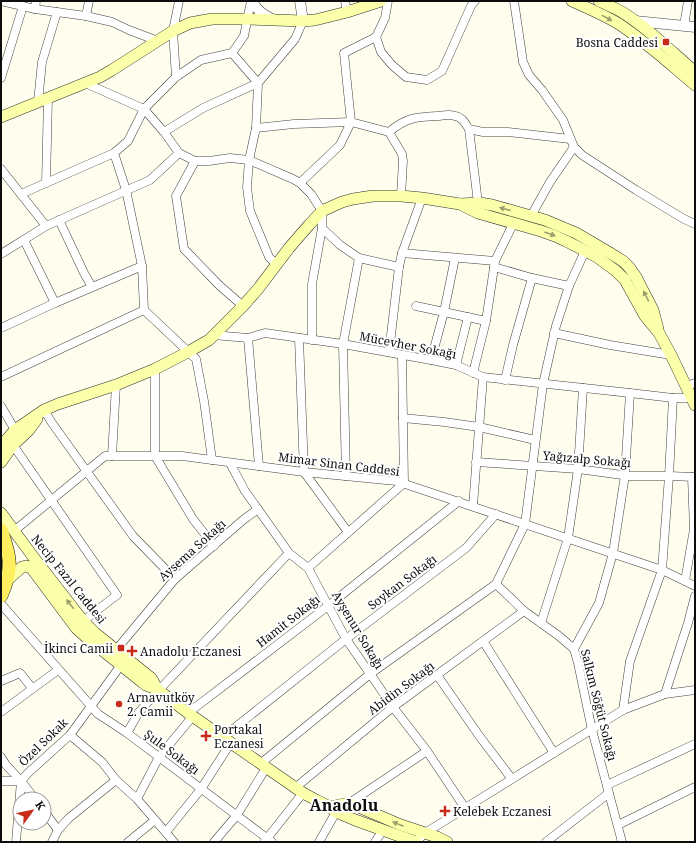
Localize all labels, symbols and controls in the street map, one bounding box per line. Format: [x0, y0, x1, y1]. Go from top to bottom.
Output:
one-way arrow [601, 14, 613, 21]
place label: Bosna Caddesi [576, 34, 658, 51]
marker: Bosna Caddesi [661, 37, 671, 47]
one-way arrow [499, 205, 512, 211]
one-way arrow [544, 232, 556, 238]
one-way arrow [643, 291, 649, 302]
street label: Mücevher Sokağı [358, 327, 458, 363]
street label: Yağızalp Sokağı [541, 447, 632, 471]
street label: Mimar Sinan Caddesi [277, 448, 401, 480]
street label: Aysema Sokağı [155, 515, 229, 585]
street label: Necip Fazıl Caddesi [28, 531, 110, 627]
street label: Soykan Sokağı [364, 550, 440, 614]
street label: Ayşenur Sokağı [328, 588, 388, 672]
street label: Hamit Sokağı [253, 591, 323, 651]
one-way arrow [66, 598, 74, 609]
place label: İkinci Camii [44, 640, 113, 657]
marker: İkinci Camii [116, 643, 126, 653]
place label: Anadolu Eczanesi [140, 643, 242, 660]
marker: Anadolu Eczanesi [127, 646, 137, 656]
street label: Salkım Söğüt Sokağı [577, 647, 621, 763]
street label: Abidin Sokağı [364, 657, 438, 719]
place label: Arnavutköy 2. Camii [127, 689, 195, 720]
marker: Arnavutköy 2. Camii [114, 699, 124, 709]
street label: Özel Sokak [15, 713, 72, 770]
place label: Portakal Eczanesi [214, 721, 264, 752]
street label: Şule Sokağı [141, 726, 203, 778]
marker: Portakal Eczanesi [201, 731, 211, 741]
north arrow [12, 791, 52, 831]
district label: Anadolu [310, 794, 379, 816]
text: K [32, 798, 50, 814]
place label: Kelebek Eczanesi [453, 803, 551, 820]
marker: Kelebek Eczanesi [440, 806, 450, 816]
one-way arrow [391, 820, 403, 826]

